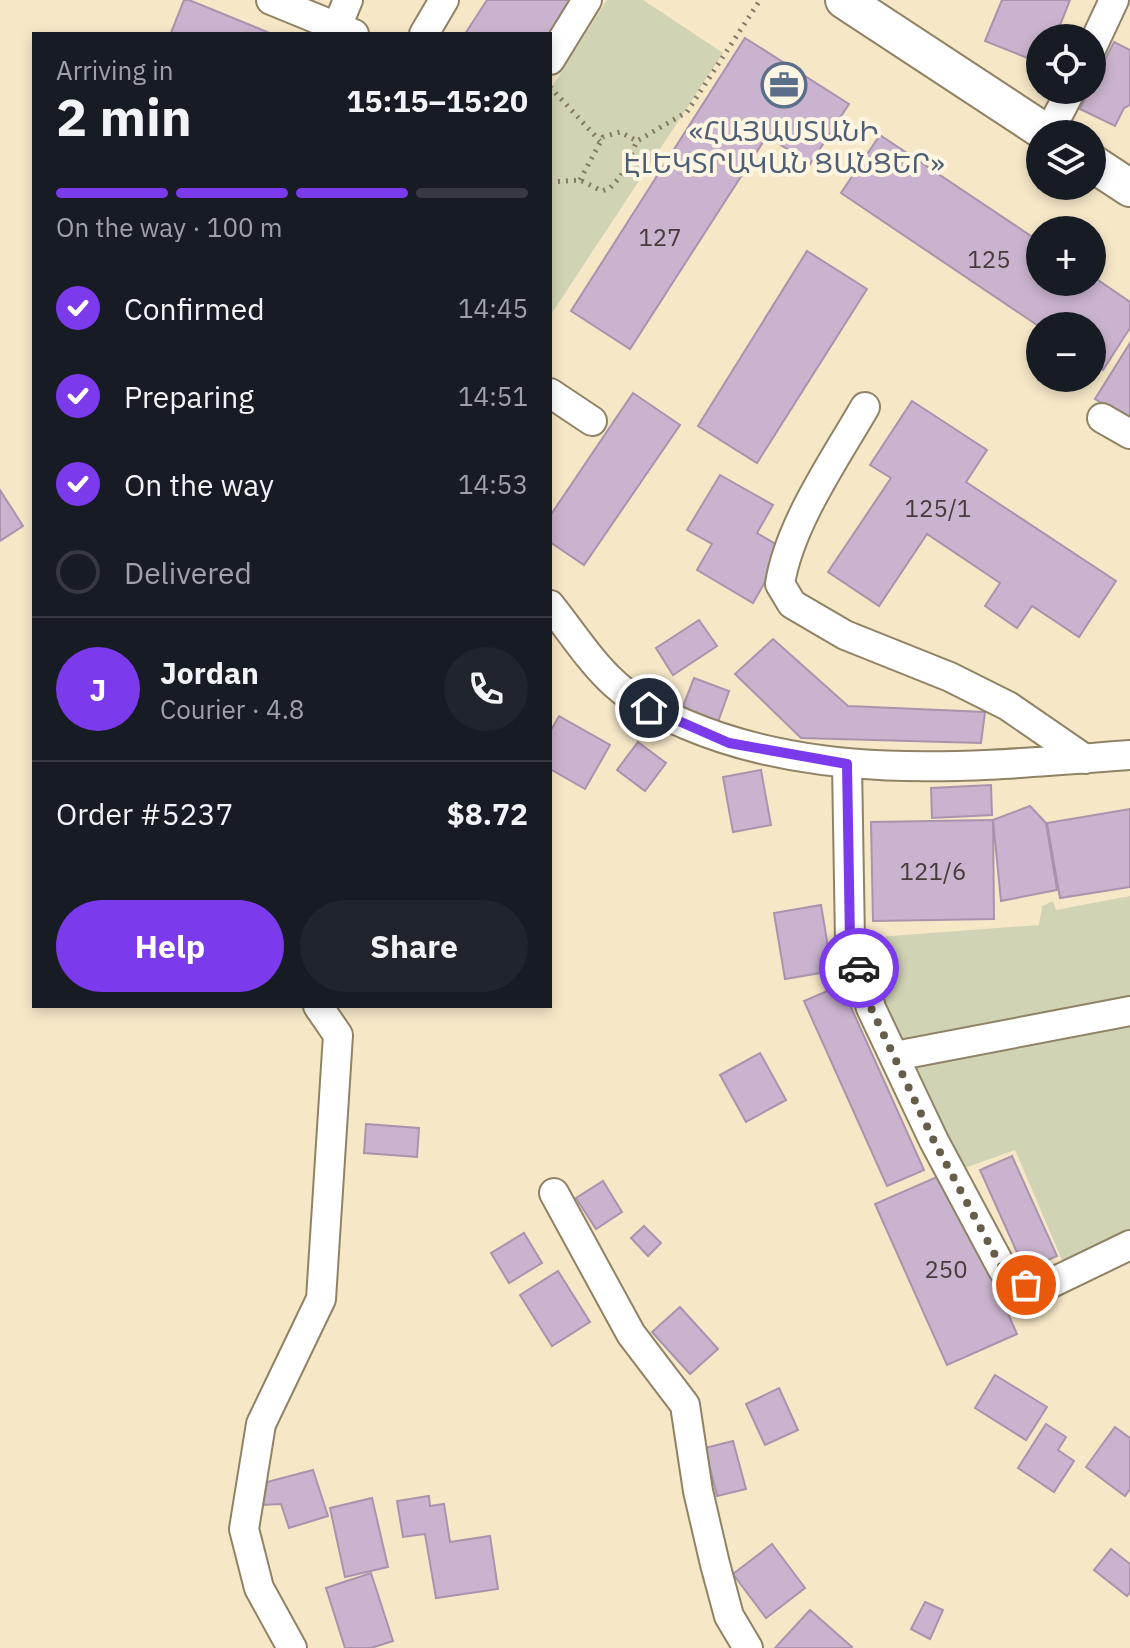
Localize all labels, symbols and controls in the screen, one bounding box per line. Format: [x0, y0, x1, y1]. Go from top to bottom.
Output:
map controls [1026, 24, 1106, 392]
button: locate [1026, 24, 1106, 104]
text: Arriving in [56, 53, 173, 87]
office icon: «ՀԱՅԱՍՏԱՆԻ ԷԼԵԿՏՐԱԿԱՆ ՑԱՆՑԵՐ» [760, 61, 808, 109]
text: 15:15–15:20 [347, 81, 528, 120]
text: 2 min [56, 83, 192, 150]
place label: «ՀԱՅԱՍՏԱՆԻ ԷԼԵԿՏՐԱԿԱՆ ՑԱՆՑԵՐ» [623, 112, 945, 181]
button: layers [1026, 120, 1106, 200]
text: On the way · 100 m [56, 210, 282, 244]
button: + [1026, 216, 1106, 296]
house number: 127 [638, 221, 682, 253]
house number: 125 [967, 243, 1011, 275]
icon: check [56, 286, 100, 330]
text: Confirmed [124, 289, 265, 328]
text: 14:45 [458, 291, 528, 325]
button: − [1026, 312, 1106, 392]
icon: check [56, 374, 100, 418]
text: Preparing [124, 377, 254, 416]
text: 14:51 [458, 379, 528, 413]
icon: check [56, 462, 100, 506]
text: On the way [124, 465, 274, 504]
text: 14:53 [458, 467, 528, 501]
house number: 125/1 [905, 492, 971, 524]
text: Delivered [124, 553, 252, 592]
button: phone [444, 647, 528, 731]
text: Jordan [160, 653, 259, 692]
text: J [90, 670, 106, 709]
pin [615, 674, 683, 742]
icon: home [627, 686, 671, 730]
text: Courier · 4.8 [160, 692, 304, 726]
text: Order #5237 [56, 794, 233, 833]
text: $8.72 [447, 794, 528, 833]
house number: 121/6 [900, 855, 966, 887]
button: Help [56, 900, 284, 992]
button: Share [300, 900, 528, 992]
courier [819, 928, 899, 1008]
icon: car [837, 946, 881, 990]
pin [992, 1251, 1060, 1319]
house number: 250 [924, 1253, 968, 1285]
icon: bag [1004, 1263, 1048, 1307]

